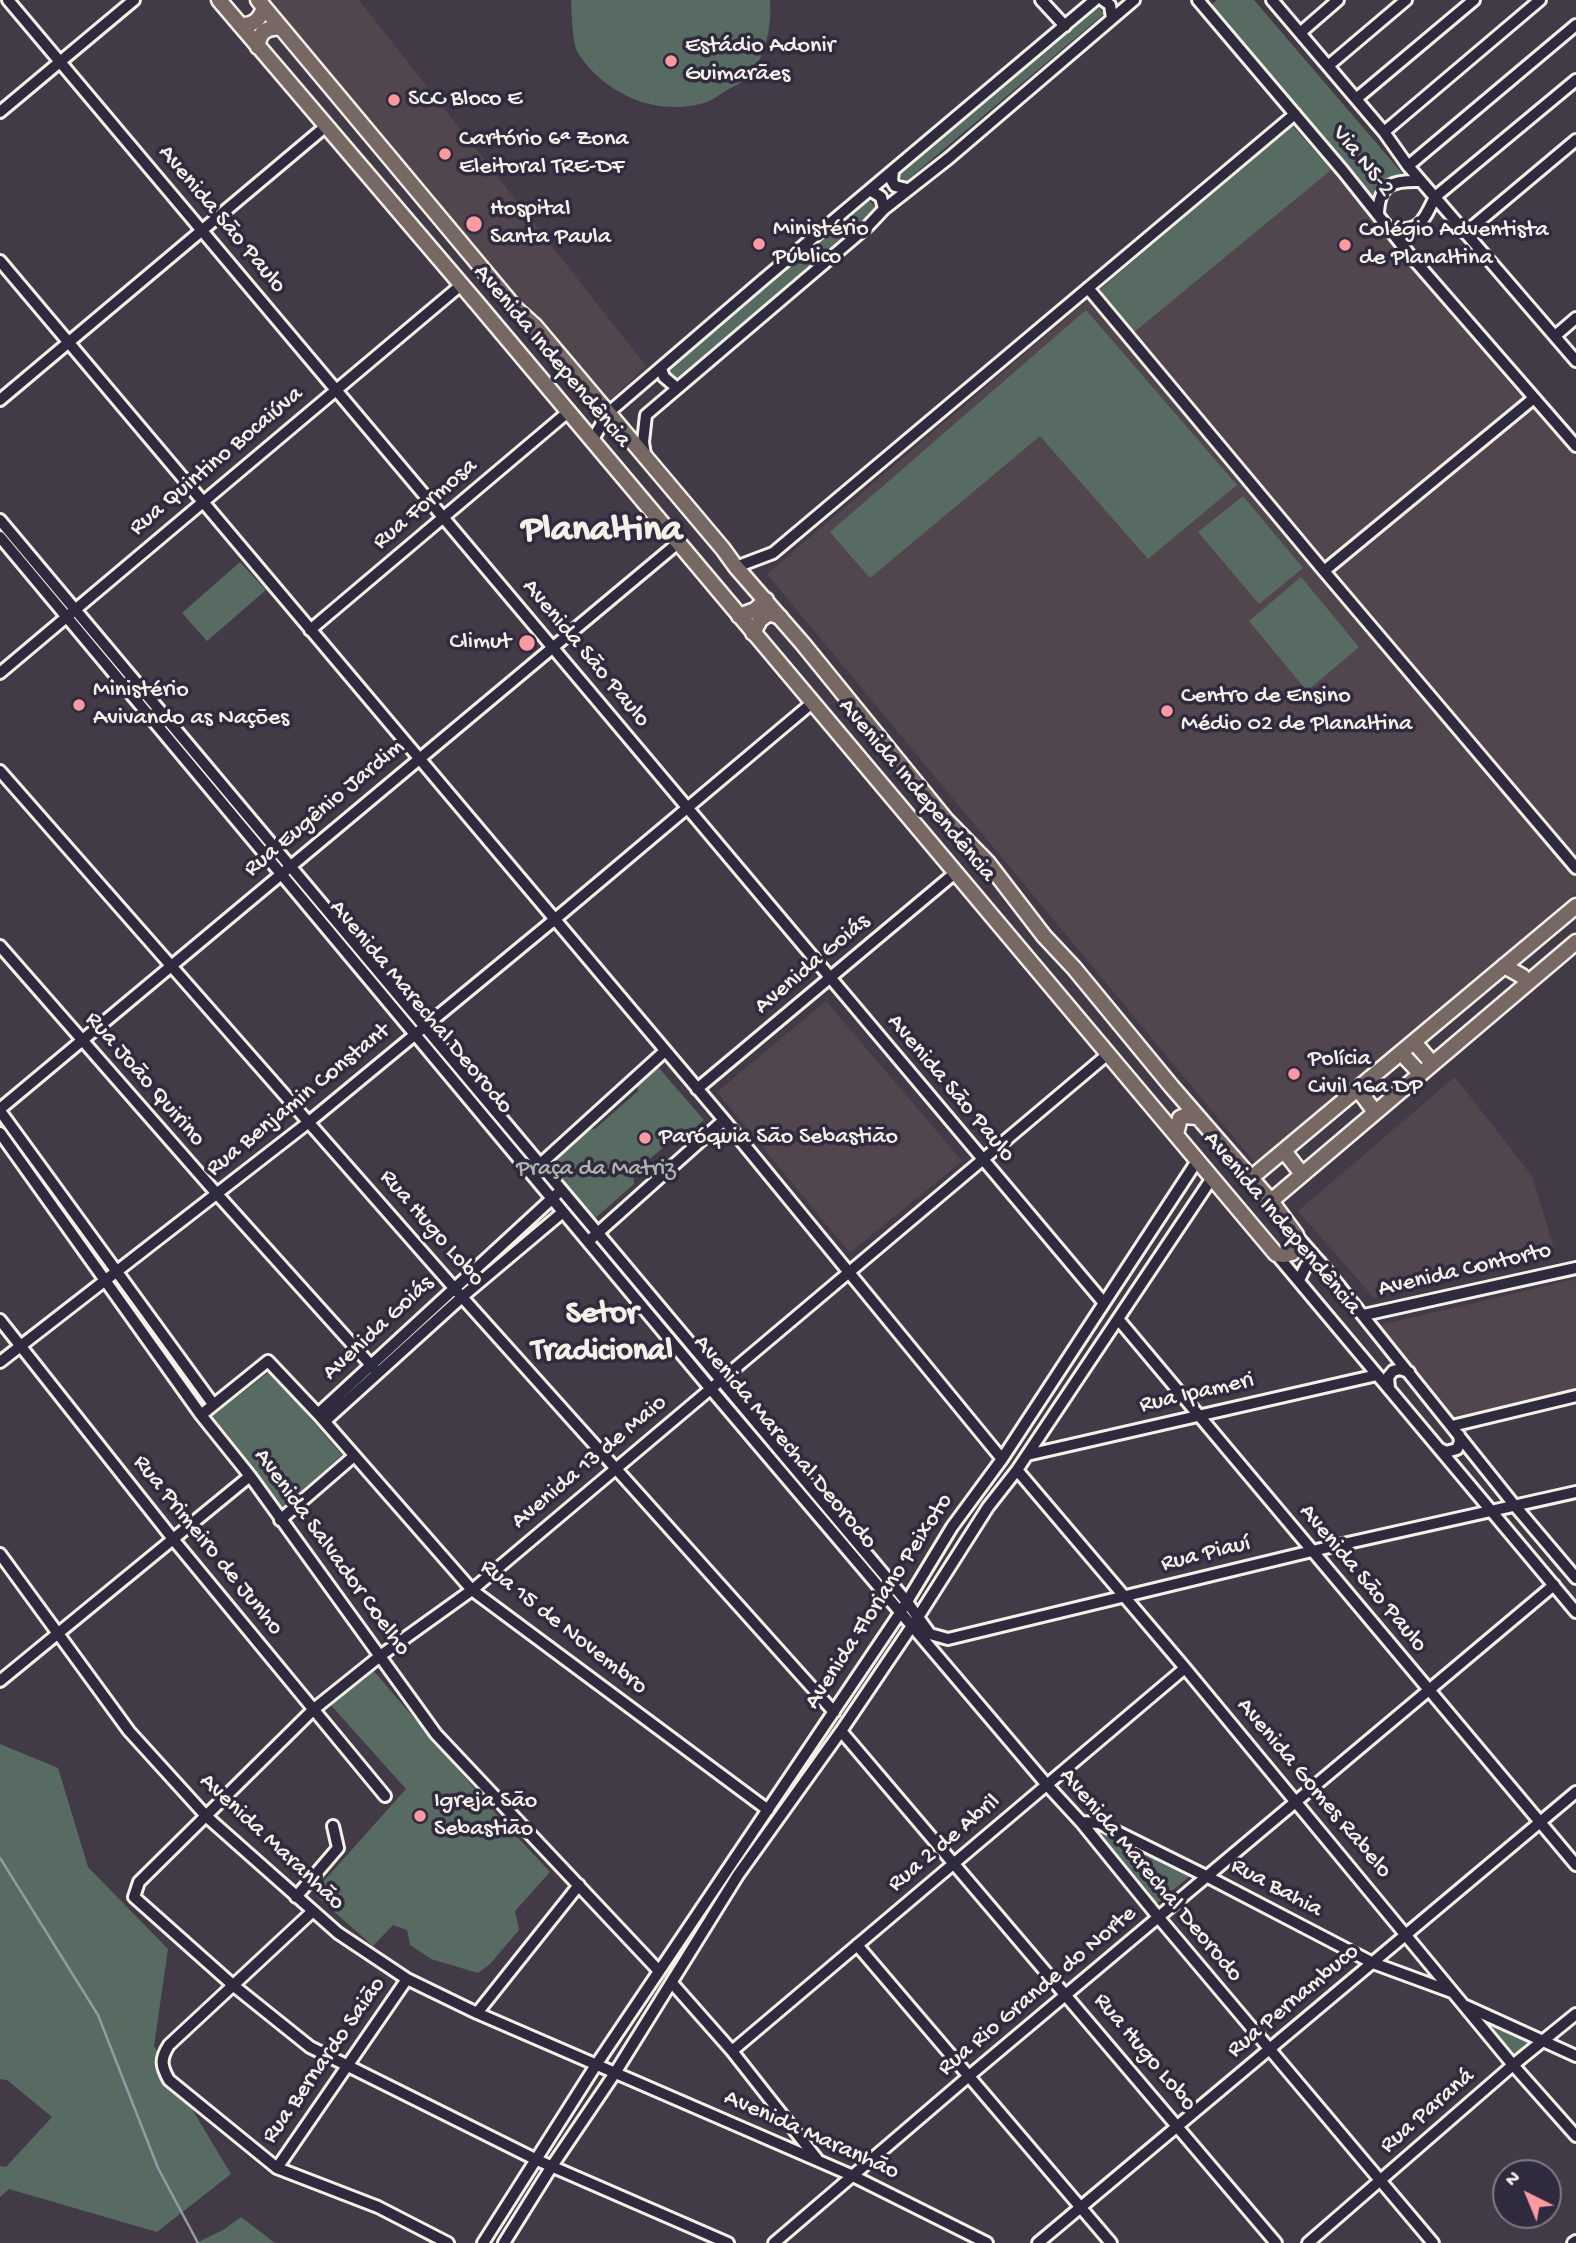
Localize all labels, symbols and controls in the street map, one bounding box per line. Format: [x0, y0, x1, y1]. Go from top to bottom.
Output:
place label: Estádio Adonir Guimarães [685, 33, 835, 89]
marker: Estádio Adonir Guimarães [663, 53, 679, 69]
place label: SCC Bloco E [408, 86, 522, 114]
marker: SCC Bloco E [386, 92, 402, 108]
street label: Via NS-2 [1324, 120, 1400, 204]
place label: Cartório 6ª Zona Eleitoral TRE-DF [459, 126, 629, 182]
street label: Avenida São Paulo [151, 140, 291, 300]
marker: Cartório 6ª Zona Eleitoral TRE-DF [437, 146, 453, 162]
place label: Hospital Santa Paula [490, 196, 611, 252]
marker: Hospital Santa Paula [464, 214, 484, 234]
place label: Ministério Público [773, 216, 869, 272]
place label: Colégio Adventista de Planaltina [1359, 217, 1549, 273]
marker: Ministério Público [751, 236, 767, 252]
marker: Colégio Adventista de Planaltina [1337, 237, 1353, 253]
street label: Avenida Independência [466, 259, 636, 455]
street label: Rua Quintino Bocaiúva [124, 381, 310, 543]
street label: Rua Formosa [368, 453, 484, 557]
district label: Planaltina [522, 509, 682, 555]
street label: Avenida São Paulo [515, 574, 655, 734]
place label: Climut [449, 629, 511, 657]
marker: Climut [517, 633, 537, 653]
place label: Ministério Avivando as Nações [93, 677, 289, 733]
place label: Centro de Ensino Médio 02 de Planaltina [1181, 683, 1412, 739]
street label: Avenida Independência [831, 693, 1001, 889]
marker: Ministério Avivando as Nações [71, 697, 87, 713]
marker: Centro de Ensino Médio 02 de Planaltina [1159, 703, 1175, 719]
street label: Rua Eugênio Jardim [239, 733, 411, 885]
street label: Avenida Marechal Deorodo [322, 895, 518, 1121]
street label: Avenida Goiás [749, 908, 877, 1022]
street label: Rua João Quirino [77, 1007, 211, 1153]
street label: Avenida São Paulo [880, 1009, 1020, 1169]
street label: Rua Benjamin Constant [201, 1018, 397, 1184]
place label: Polícia Civil 16a DP [1308, 1046, 1423, 1102]
marker: Polícia Civil 16a DP [1286, 1066, 1302, 1082]
place label: Paróquia São Sebastião [659, 1124, 898, 1152]
street label: Avenida Independência [1196, 1126, 1366, 1322]
marker: Paróquia São Sebastião [637, 1130, 653, 1146]
park label: Praça da Matriz [516, 1156, 676, 1184]
street label: Rua Hugo Lobo [372, 1164, 490, 1294]
street label: Avenida Contorto [1376, 1237, 1554, 1305]
street label: Avenida Goiás [317, 1270, 441, 1388]
district label: Setor Tradicional [531, 1297, 673, 1372]
street label: Avenida Marechal Deorodo [686, 1330, 882, 1556]
street label: Rua Ipameri [1137, 1367, 1257, 1421]
street label: Avenida 13 de Maio [506, 1389, 674, 1537]
street label: Avenida Salvador Coelho [246, 1444, 416, 1662]
street label: Rua Primeiro de Junho [125, 1450, 289, 1642]
street label: Avenida Floriano Peixoto [799, 1489, 961, 1715]
street label: Avenida São Paulo [1292, 1499, 1432, 1659]
street label: Rua Piauí [1158, 1530, 1254, 1580]
street label: Rua 15 de Novembro [473, 1554, 653, 1702]
street label: Avenida Gomes Rabelo [1229, 1693, 1397, 1885]
street label: Avenida Marechal Deorodo [1052, 1763, 1248, 1989]
street label: Avenida Maranhão [192, 1768, 350, 1918]
place label: Igreja São Sebastião [434, 1788, 537, 1844]
street label: Rua 2 de Abril [883, 1789, 1007, 1899]
marker: Igreja São Sebastião [412, 1808, 428, 1824]
street label: Rua Bahia [1225, 1853, 1327, 1925]
street label: Rua Rio Grande do Norte [933, 1901, 1143, 2083]
street label: Rua Pernambuco [1222, 1938, 1366, 2066]
street label: Rua Bernardo Saião [257, 1972, 393, 2150]
street label: Rua Hugo Lobo [1086, 1988, 1202, 2118]
street label: Rua Paraná [1375, 2063, 1481, 2161]
street label: Avenida Maranhão [719, 2084, 903, 2188]
north arrow [1492, 2159, 1562, 2229]
text: N [1501, 2167, 1526, 2192]

